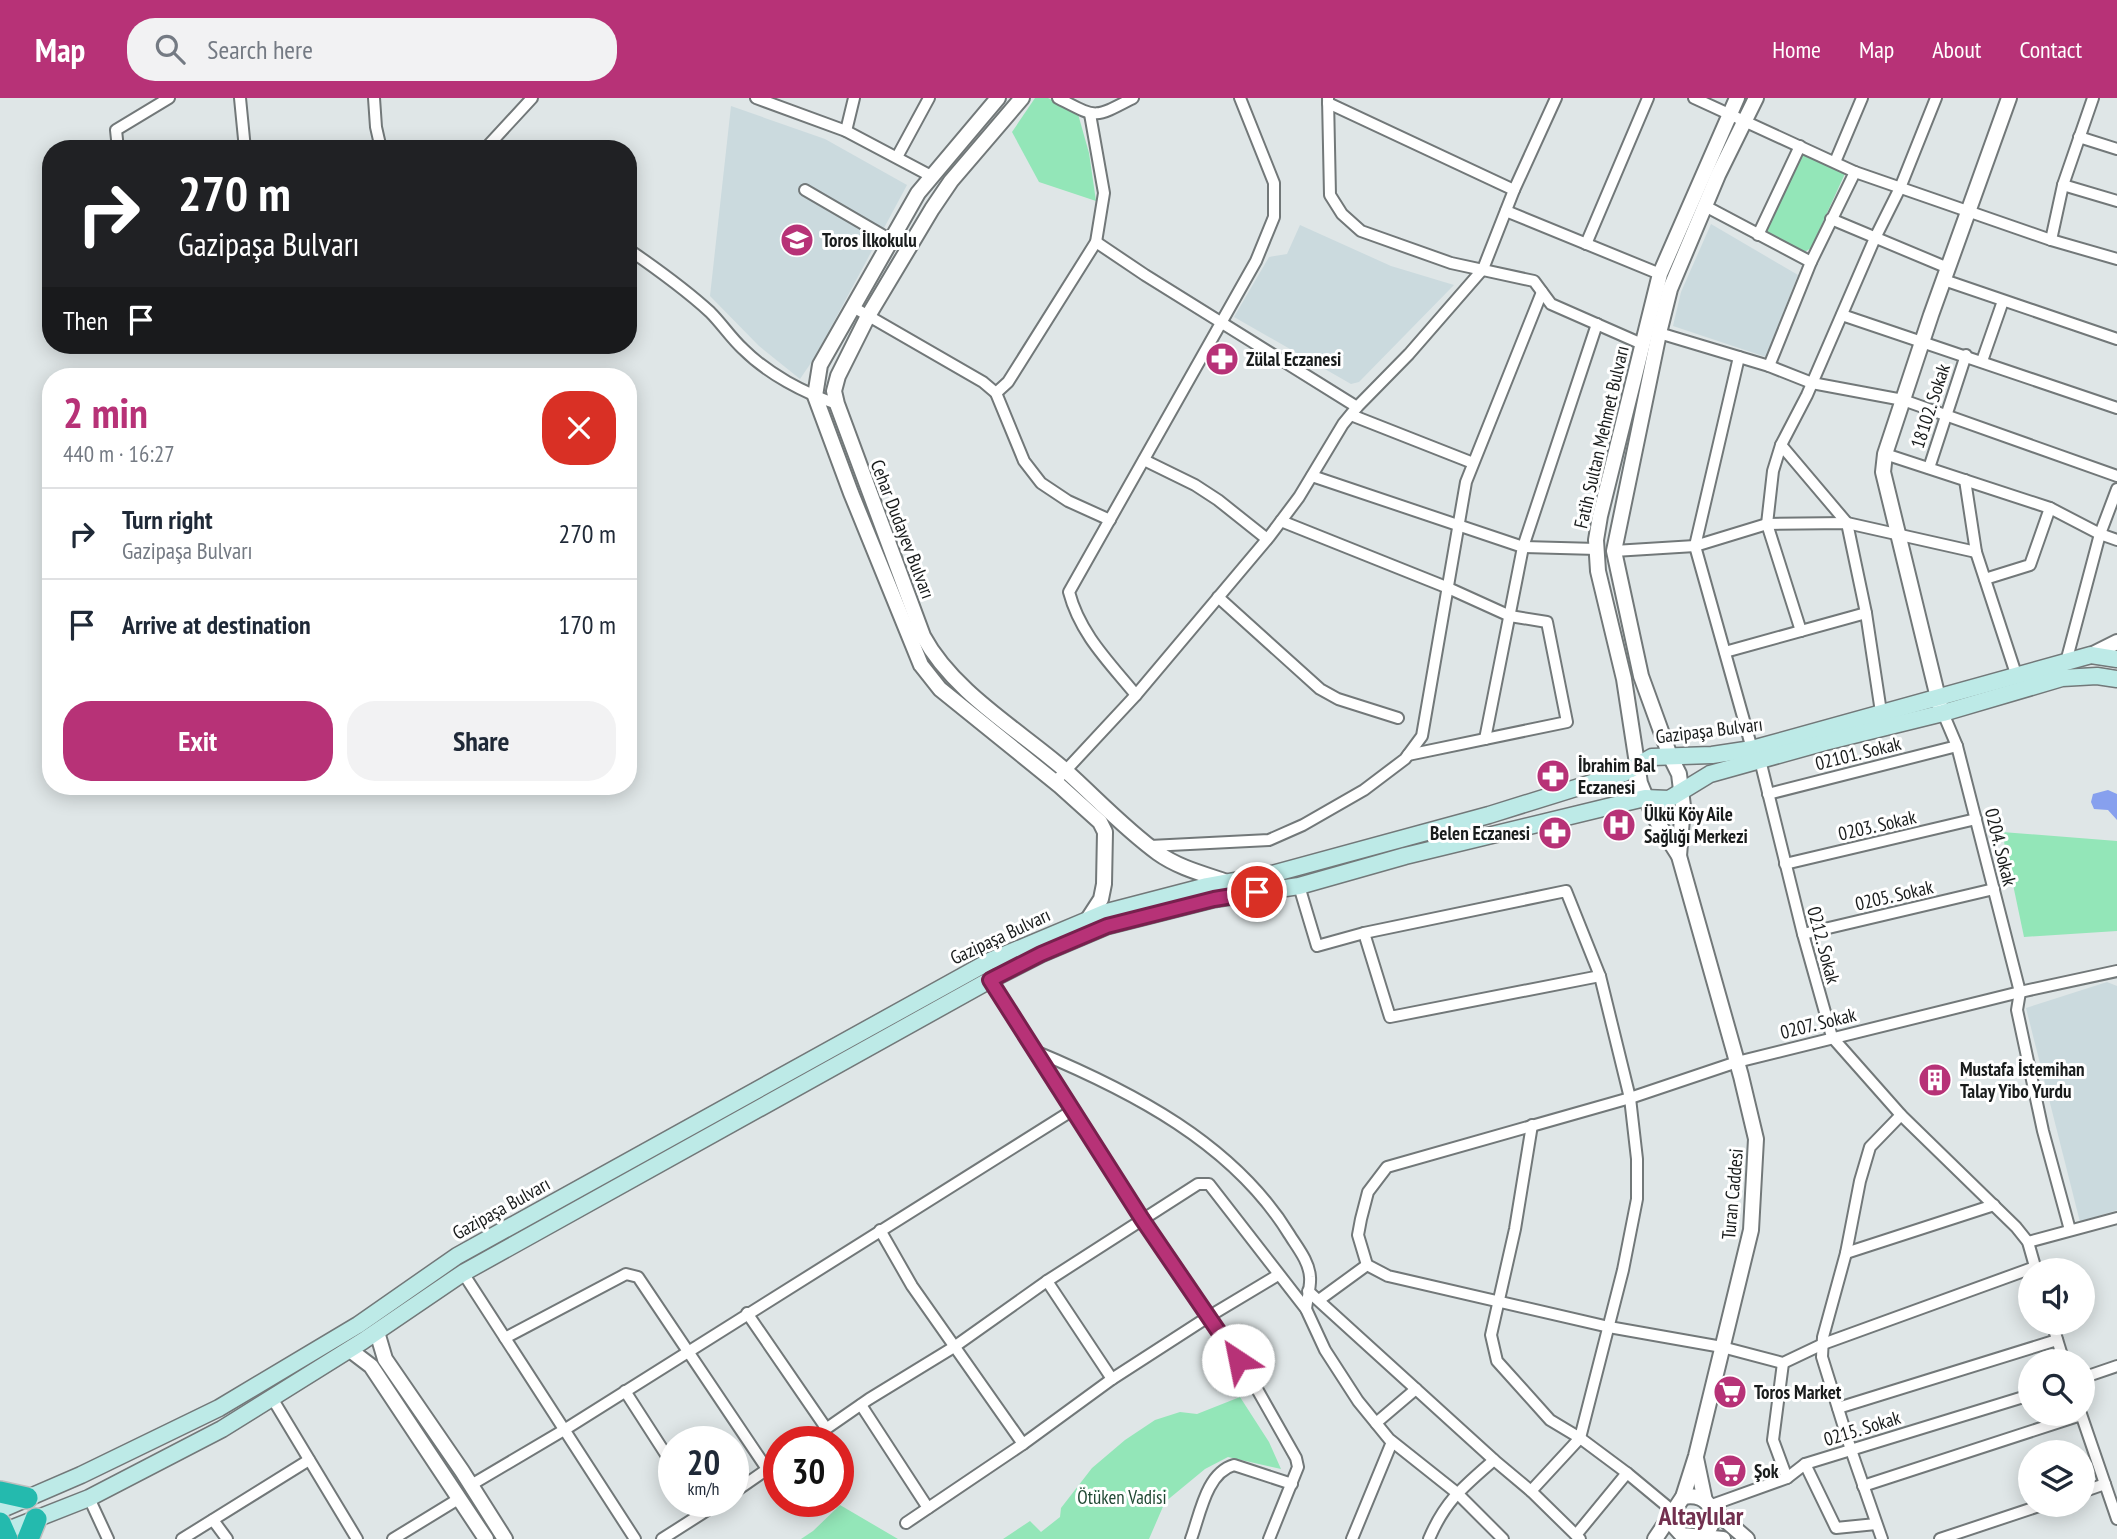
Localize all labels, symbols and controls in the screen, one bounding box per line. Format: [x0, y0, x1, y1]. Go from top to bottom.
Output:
search box [127, 18, 617, 81]
text: Map [35, 28, 85, 71]
icon: search [151, 30, 189, 68]
text: Search here [207, 33, 313, 66]
text: Home [1772, 34, 1821, 65]
text: Map [1859, 34, 1894, 65]
text: About [1932, 34, 1981, 65]
text: Contact [2019, 34, 2082, 65]
text: 270 m [178, 161, 291, 225]
icon: right [63, 168, 154, 259]
school or university icon: Toros İlkokulu [778, 221, 816, 259]
text: Gazipaşa Bulvarı [178, 223, 359, 265]
place label: Toros İlkokulu [822, 228, 917, 252]
icon: arrive [122, 301, 160, 339]
text: Then [63, 304, 108, 337]
pharmacy icon: Zülal Eczanesi [1203, 340, 1241, 378]
street label: Fatih Sultan Mehmet Bulvarı [1568, 343, 1634, 531]
place label: Zülal Eczanesi [1246, 347, 1341, 371]
street label: 18102. Sokak [1905, 360, 1955, 451]
text: 2 min [63, 385, 148, 440]
button: close [542, 391, 616, 465]
text: 440 m · 16:27 [63, 439, 175, 468]
street label: Cehar Dudayev Bulvarı [866, 456, 940, 602]
text: Turn right [122, 503, 213, 536]
icon: right [63, 515, 101, 553]
text: 270 m [558, 517, 616, 550]
text: Gazipaşa Bulvarı [122, 536, 252, 565]
icon: arrive [63, 606, 101, 644]
text: Arrive at destination [122, 608, 311, 641]
text: 170 m [558, 608, 616, 641]
button: Exit [63, 701, 333, 781]
button: Share [347, 701, 616, 781]
street label: Gazipaşa Bulvarı [1654, 712, 1764, 748]
street label: 02101. Sokak [1813, 731, 1904, 775]
place label: İbrahim Bal Eczanesi [1578, 753, 1656, 799]
pharmacy icon: İbrahim Bal Eczanesi [1534, 757, 1572, 795]
place label: Ülkü Köy Aile Sağlığı Merkezi [1644, 802, 1748, 848]
street label: 0203. Sokak [1836, 804, 1919, 846]
hospital icon: Ülkü Köy Aile Sağlığı Merkezi [1600, 806, 1638, 844]
street label: 0204. Sokak [1980, 806, 2022, 889]
pharmacy icon: Belen Eczanesi [1536, 814, 1574, 852]
place label: Belen Eczanesi [1430, 821, 1530, 845]
pin [1227, 862, 1287, 922]
icon: arrive [1238, 873, 1276, 911]
street label: 0205. Sokak [1853, 874, 1936, 916]
street label: Gazipaşa Bulvarı [946, 902, 1054, 970]
street label: 0212. Sokak [1802, 904, 1846, 987]
street label: 0207. Sokak [1778, 1002, 1859, 1044]
place label: Mustafa İstemihan Talay Yibo Yurdu [1960, 1057, 2085, 1103]
building icon: Mustafa İstemihan Talay Yibo Yurdu [1916, 1061, 1954, 1099]
street label: Turan Caddesi [1716, 1148, 1748, 1240]
street label: Gazipaşa Bulvarı [448, 1171, 554, 1245]
map controls [2018, 1258, 2095, 1517]
button: sound [2018, 1258, 2095, 1335]
position arrow [1201, 1323, 1275, 1397]
button: search [2018, 1349, 2095, 1426]
supermarket icon: Toros Market [1711, 1373, 1749, 1411]
place label: Toros Market [1754, 1380, 1842, 1404]
street label: 0215. Sokak [1821, 1405, 1904, 1451]
speed limit sign: 30 [763, 1426, 854, 1517]
text: 20 [687, 1439, 720, 1485]
button: layers [2018, 1440, 2095, 1517]
supermarket icon: Şok [1711, 1452, 1749, 1490]
place label: Şok [1754, 1459, 1779, 1483]
text: km/h [688, 1477, 719, 1500]
park label: Ötüken Vadisi [1077, 1485, 1167, 1509]
district label: Altaylılar [1658, 1499, 1744, 1532]

